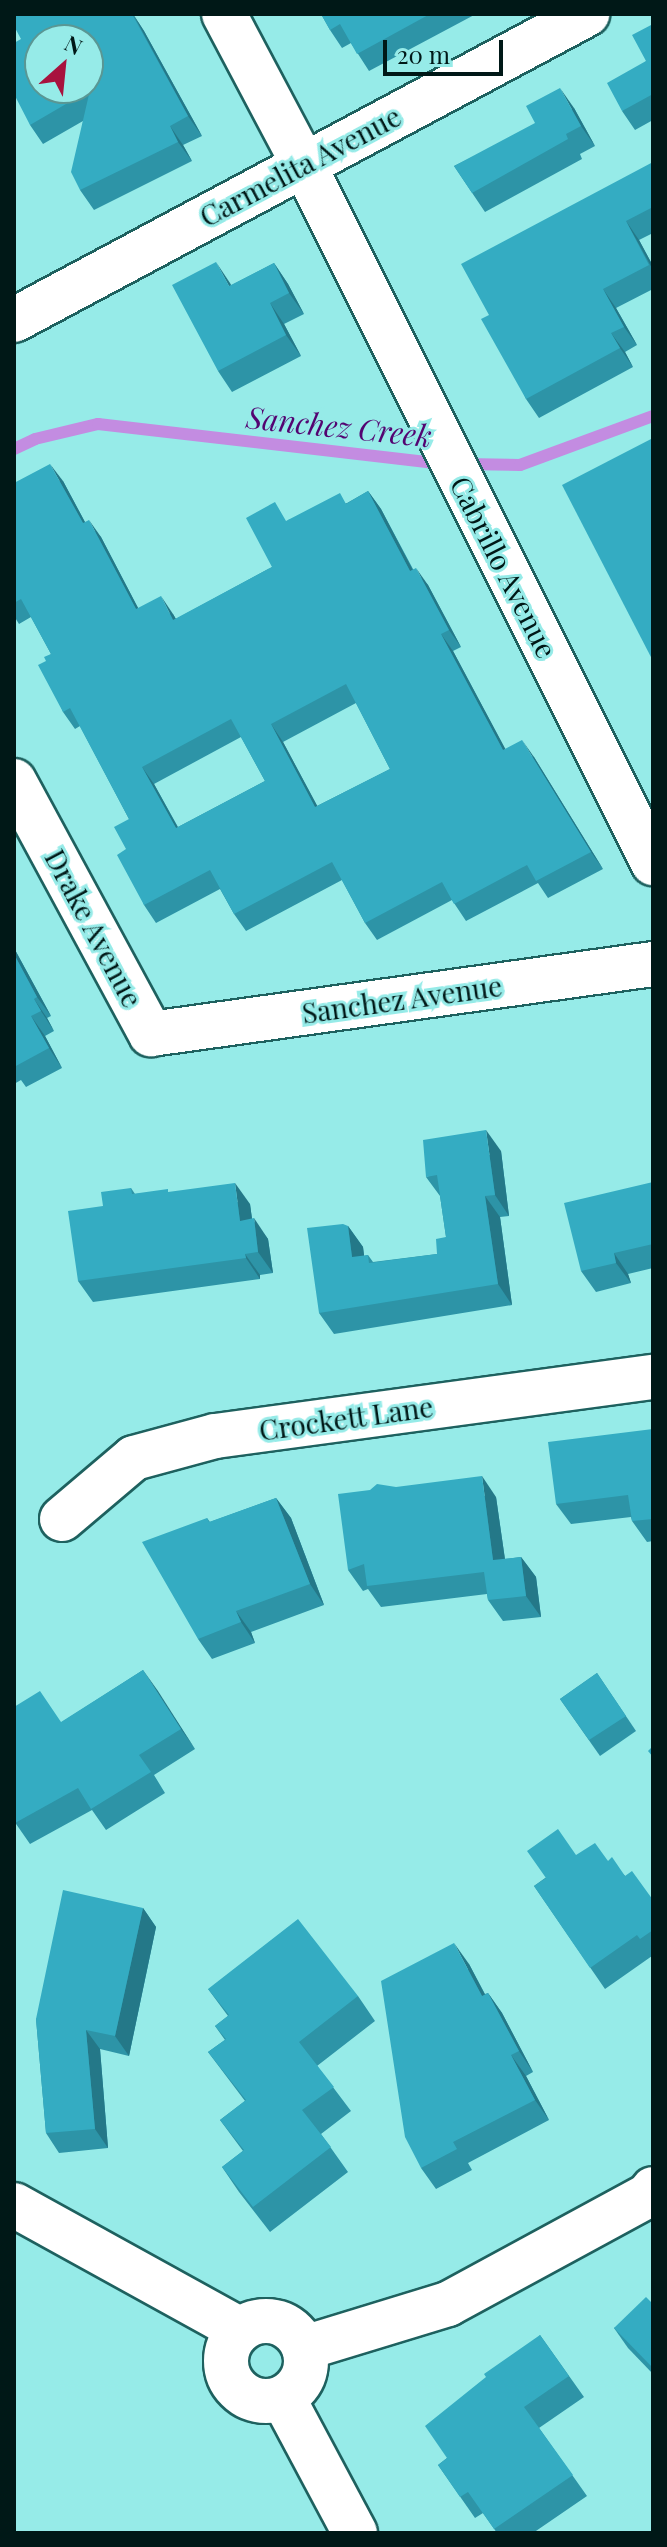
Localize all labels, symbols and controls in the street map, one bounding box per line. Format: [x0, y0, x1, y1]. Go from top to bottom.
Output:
north arrow [24, 24, 104, 104]
scale bar [387, 24, 507, 74]
text: N [60, 27, 88, 61]
text: 20 m [397, 38, 450, 70]
street label: Carmelita Avenue [193, 99, 407, 233]
water label: Sanchez Creek [245, 398, 433, 454]
street label: Cabrillo Avenue [444, 470, 564, 664]
street label: Drake Avenue [38, 843, 150, 1013]
street label: Sanchez Avenue [299, 968, 505, 1030]
street label: Crockett Lane [257, 1389, 435, 1447]

